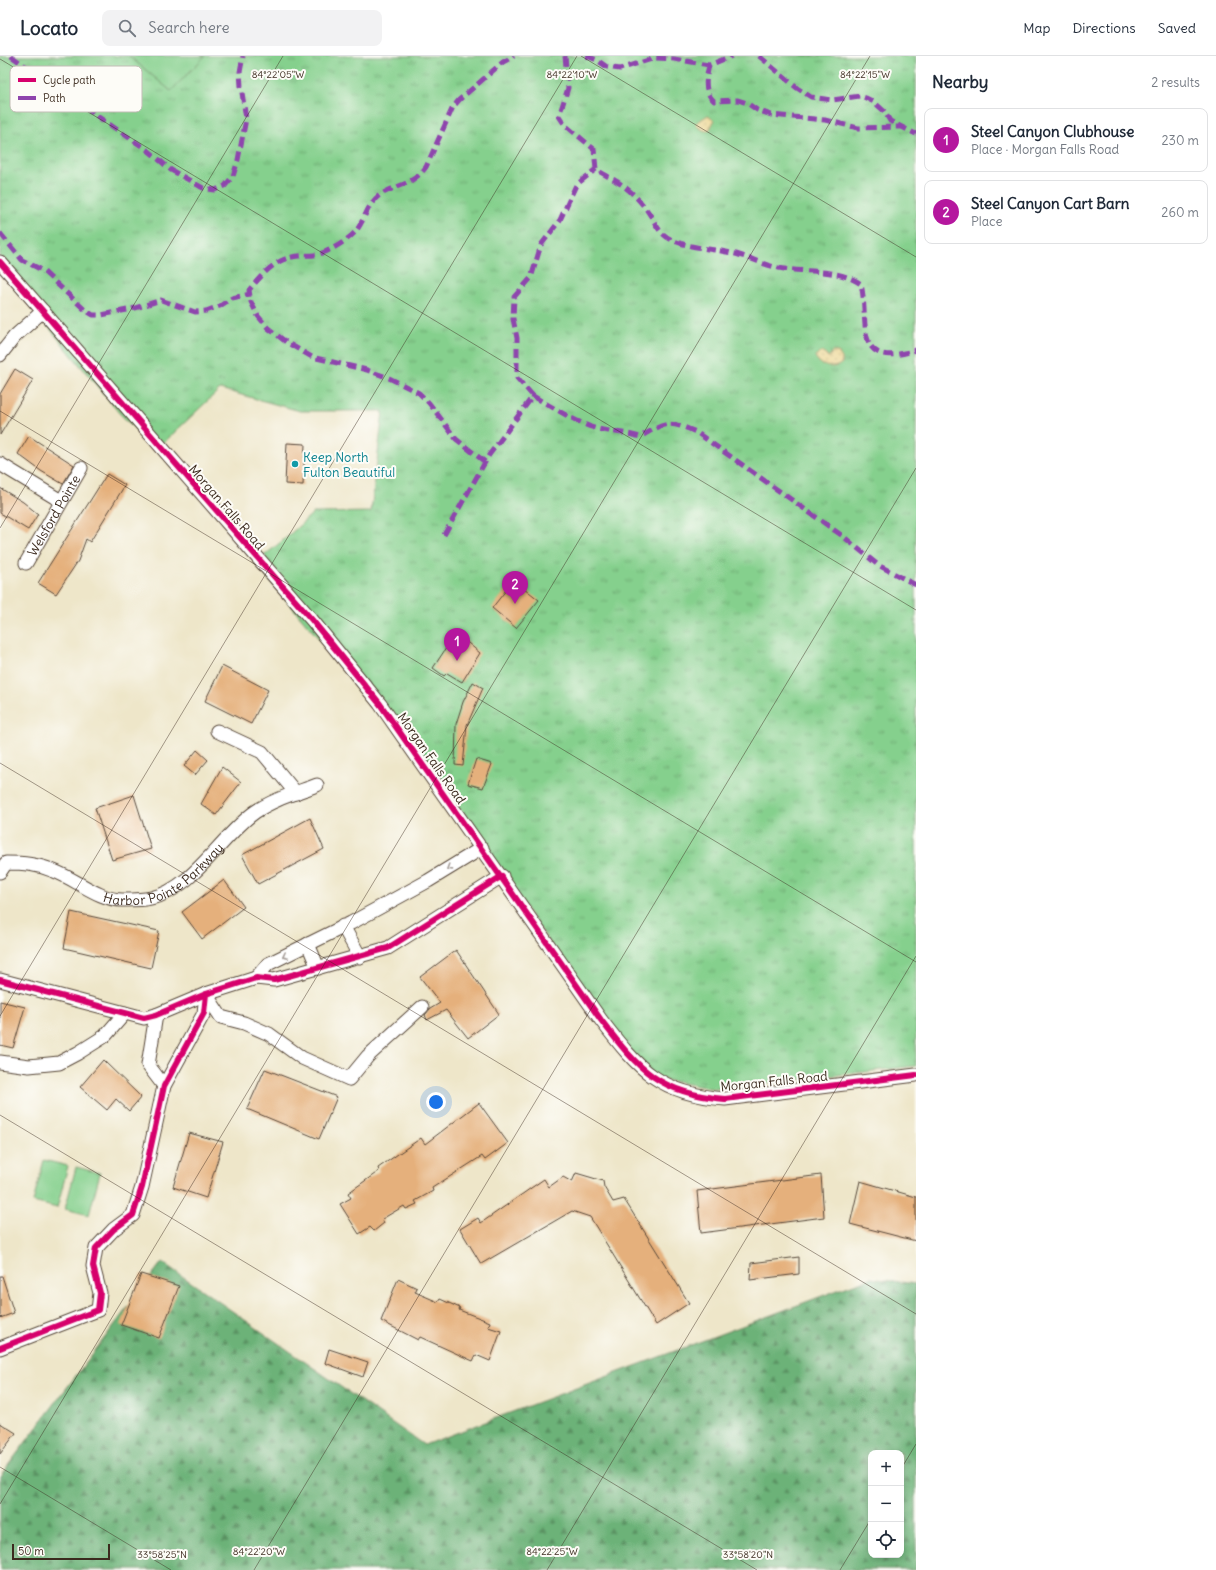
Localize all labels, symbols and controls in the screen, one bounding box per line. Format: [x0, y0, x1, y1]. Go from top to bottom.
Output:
search box [102, 10, 382, 46]
text: Locato [20, 16, 78, 40]
icon: search [116, 17, 138, 39]
text: Search here [148, 18, 230, 37]
text: Map [1023, 19, 1050, 37]
text: Directions [1072, 19, 1136, 37]
text: Saved [1158, 19, 1196, 37]
legend [10, 66, 142, 112]
text: 84°22'05"W [252, 68, 304, 81]
text: 84°22'10"W [547, 68, 597, 81]
text: 84°22'15"W [840, 68, 890, 81]
text: Nearby [932, 71, 988, 93]
text: Cycle path [43, 73, 96, 87]
text: 2 results [1151, 74, 1200, 91]
text: Path [43, 91, 66, 105]
text: Steel Canyon Clubhouse [971, 122, 1134, 141]
text: 1 [943, 132, 949, 149]
text: 230 m [1161, 132, 1199, 149]
text: Place · Morgan Falls Road [971, 141, 1119, 158]
text: Steel Canyon Cart Barn [971, 194, 1129, 213]
text: 2 [942, 204, 950, 221]
text: 260 m [1161, 204, 1199, 221]
text: Place [971, 213, 1002, 230]
place label: Keep North Fulton Beautiful [303, 449, 395, 481]
marker: Keep North Fulton Beautiful [290, 459, 300, 469]
street label: Morgan Falls Road [185, 461, 269, 554]
street label: Welsford Pointe [24, 472, 84, 559]
pin: 2 [502, 571, 528, 604]
pin: 1 [444, 628, 470, 661]
street label: Morgan Falls Road [394, 709, 470, 808]
street label: Harbor Pointe Parkway [101, 840, 227, 909]
one-way arrow [446, 863, 453, 871]
one-way arrow [281, 951, 289, 959]
street label: Morgan Falls Road [720, 1067, 829, 1096]
your location [426, 1092, 446, 1112]
map controls [868, 1450, 904, 1558]
button: + [868, 1450, 904, 1486]
button: − [868, 1486, 904, 1522]
button: locate [868, 1522, 904, 1558]
scale bar [12, 1542, 110, 1561]
text: 50 m [18, 1544, 44, 1558]
text: 84°22'20"W [233, 1545, 285, 1558]
text: 84°22'25"W [526, 1545, 578, 1558]
text: 33°58'25"N [137, 1548, 187, 1561]
text: 33°58'20"N [723, 1548, 773, 1561]

